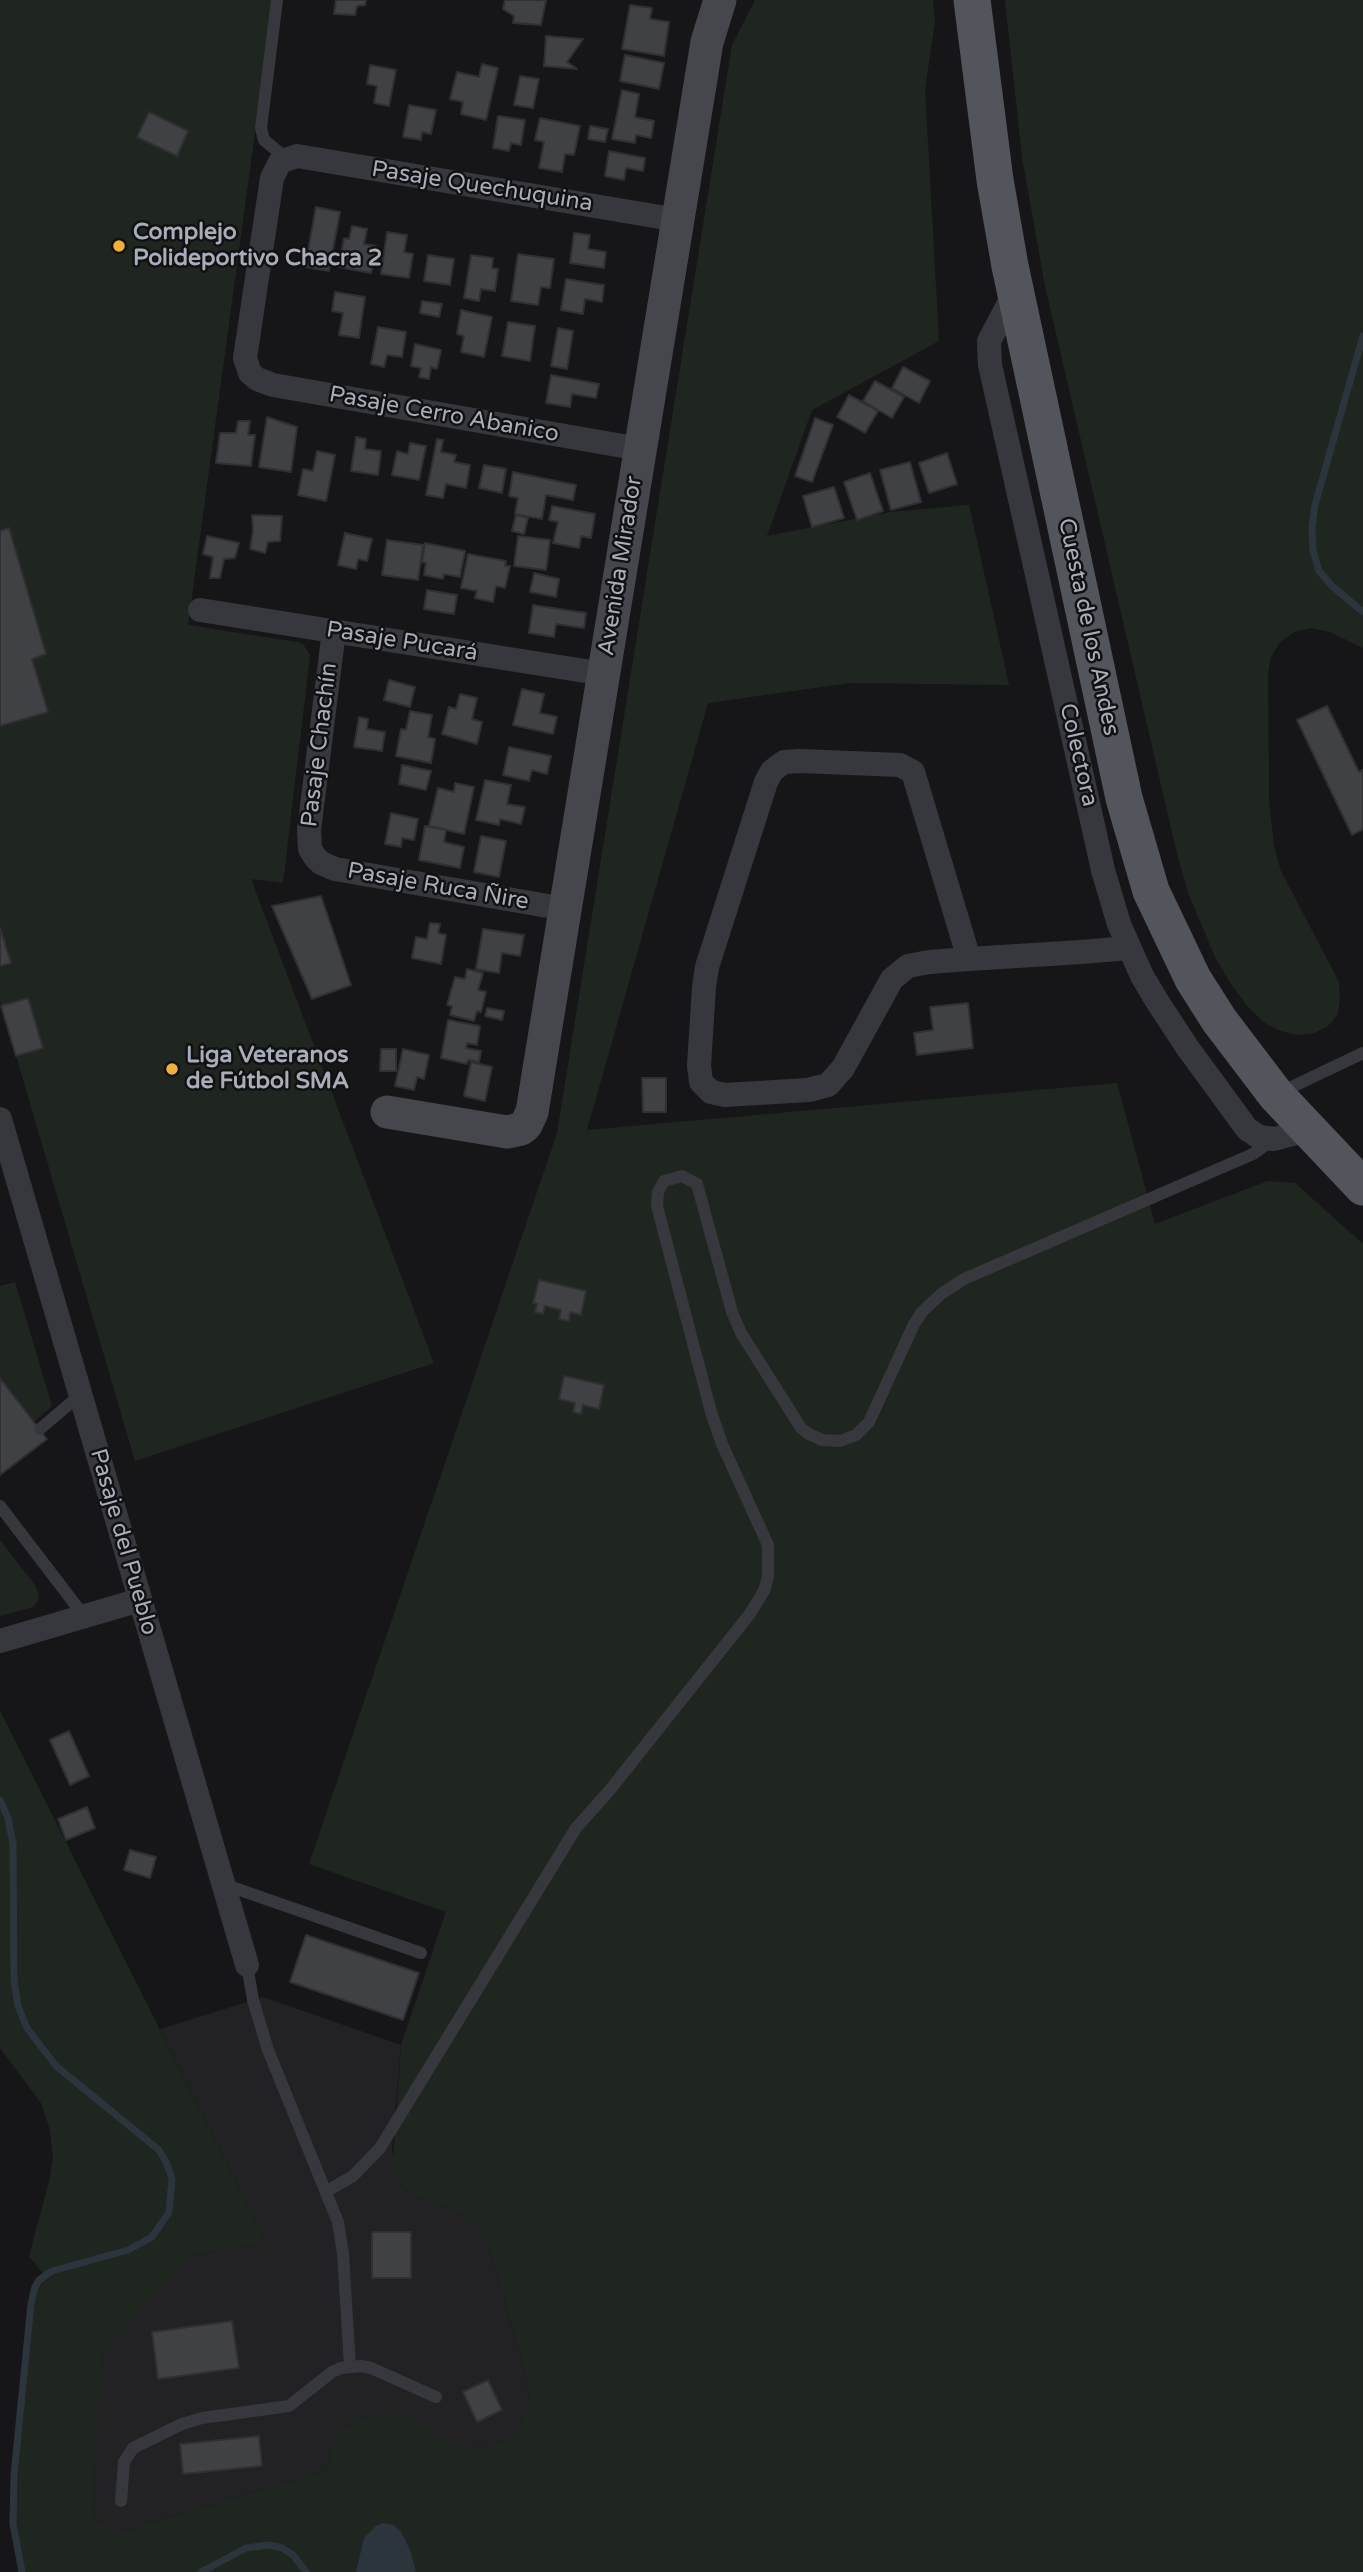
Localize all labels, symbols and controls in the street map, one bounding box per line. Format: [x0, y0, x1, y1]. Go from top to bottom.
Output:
street label: Pasaje Quechuquina [369, 156, 595, 218]
place label: Complejo Polideportivo Chacra 2 [133, 219, 382, 273]
marker: Complejo Polideportivo Chacra 2 [111, 238, 127, 254]
street label: Pasaje Cerro Abanico [327, 381, 561, 449]
street label: Avenida Mirador [593, 474, 649, 658]
street label: Cuesta de los Andes [1052, 516, 1124, 738]
street label: Pasaje Pucará [324, 616, 480, 668]
street label: Pasaje Chachín [296, 661, 344, 829]
street label: Colectora [1053, 701, 1103, 809]
street label: Pasaje Ruca Ñire [345, 857, 531, 917]
place label: Liga Veteranos de Fútbol SMA [186, 1042, 349, 1096]
marker: Liga Veteranos de Fútbol SMA [164, 1061, 180, 1077]
street label: Pasaje del Pueblo [83, 1446, 163, 1638]

